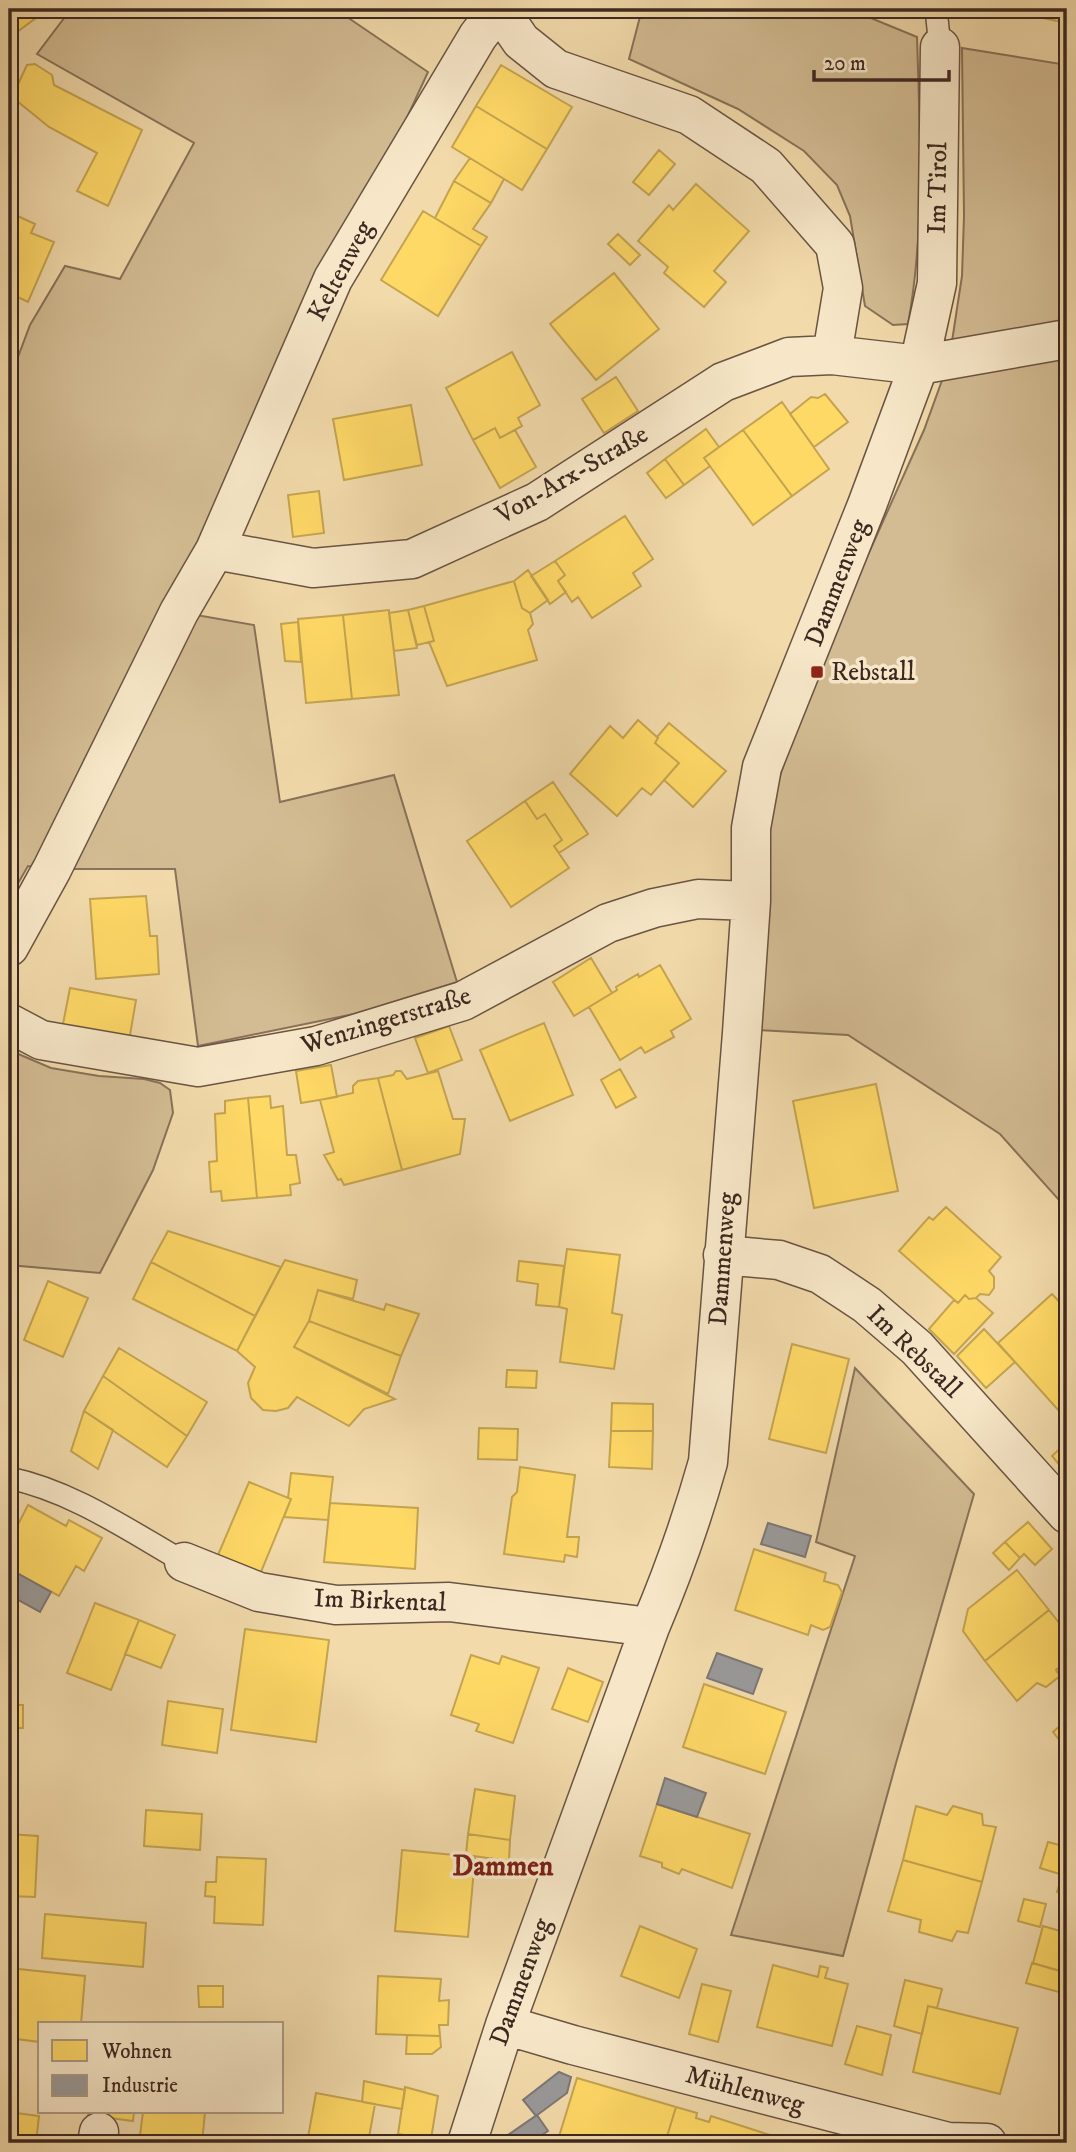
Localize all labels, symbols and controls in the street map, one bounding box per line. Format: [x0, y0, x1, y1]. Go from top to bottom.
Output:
scale bar [814, 38, 948, 82]
text: 20 m [824, 51, 866, 77]
street label: Im Tirol [921, 141, 955, 234]
street label: Keltenweg [301, 215, 381, 327]
street label: Von-Arx-Straße [489, 418, 654, 532]
street label: Dammenweg [798, 514, 876, 651]
place label: Rebstall [831, 656, 915, 689]
marker: Rebstall [809, 664, 825, 680]
street label: Wenzingerstraße [296, 980, 475, 1063]
street label: Dammenweg [702, 1191, 744, 1327]
street label: Im Rebstall [860, 1299, 969, 1406]
street label: Im Birkental [313, 1582, 447, 1620]
district label: Dammen [453, 1849, 554, 1884]
street label: Dammenweg [483, 1913, 559, 2050]
legend [38, 2022, 284, 2114]
text: Wohnen [101, 2039, 172, 2065]
street label: Mühlenweg [682, 2058, 808, 2122]
text: Industrie [102, 2073, 178, 2099]

